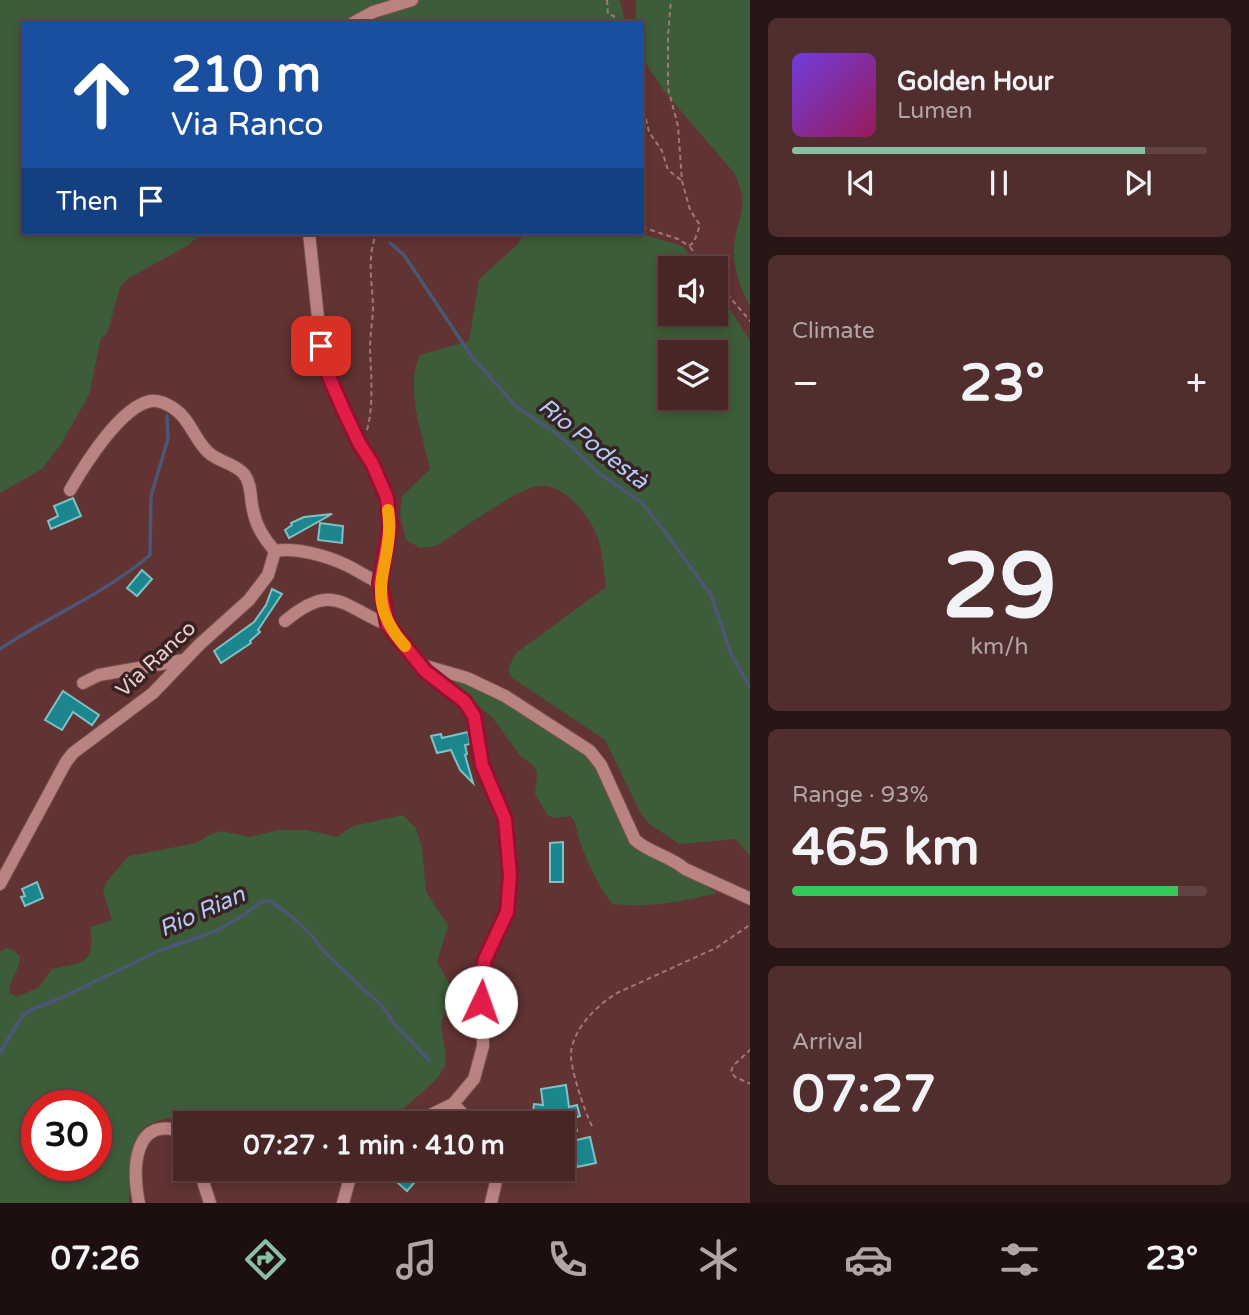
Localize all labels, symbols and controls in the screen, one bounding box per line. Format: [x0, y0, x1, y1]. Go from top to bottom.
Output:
text: 210 m [171, 46, 321, 105]
icon: ahead [56, 49, 147, 140]
text: Golden Hour [897, 66, 1054, 97]
text: Lumen [897, 97, 972, 125]
text: Via Ranco [171, 106, 324, 144]
icon: previous [842, 164, 880, 202]
icon: pause [980, 164, 1018, 202]
icon: next [1119, 164, 1157, 202]
icon: arrive [132, 182, 170, 220]
text: Then [56, 186, 118, 217]
map controls [658, 256, 728, 410]
button: sound [658, 256, 728, 326]
pin [291, 316, 351, 376]
text: Climate [792, 317, 875, 345]
icon: arrive [302, 327, 340, 365]
button: layers [658, 340, 728, 410]
text: 23° [960, 352, 1045, 415]
text: − [792, 361, 819, 407]
text: + [1186, 361, 1207, 407]
water label: Rio Podestà [533, 393, 654, 496]
text: 29 [942, 532, 1057, 642]
street label: Via Ranco [111, 616, 201, 702]
text: km/h [971, 633, 1028, 661]
text: Range · 93% [792, 781, 928, 809]
text: 465 km [792, 816, 980, 879]
water label: Rio Rian [155, 880, 250, 943]
position arrow [444, 965, 518, 1039]
text: Arrival [792, 1028, 863, 1056]
text: 07:27 [792, 1063, 936, 1126]
speed limit sign: 30 [21, 1090, 112, 1181]
text: 07:27 · 1 min · 410 m [243, 1130, 505, 1161]
icon: directions [241, 1235, 290, 1284]
icon: music [392, 1235, 441, 1284]
icon: phone [543, 1235, 592, 1284]
icon: climate [694, 1235, 743, 1284]
icon: car [844, 1235, 893, 1284]
icon: filters [995, 1235, 1044, 1284]
text: 07:26 [51, 1240, 140, 1278]
text: 23° [1146, 1240, 1198, 1278]

